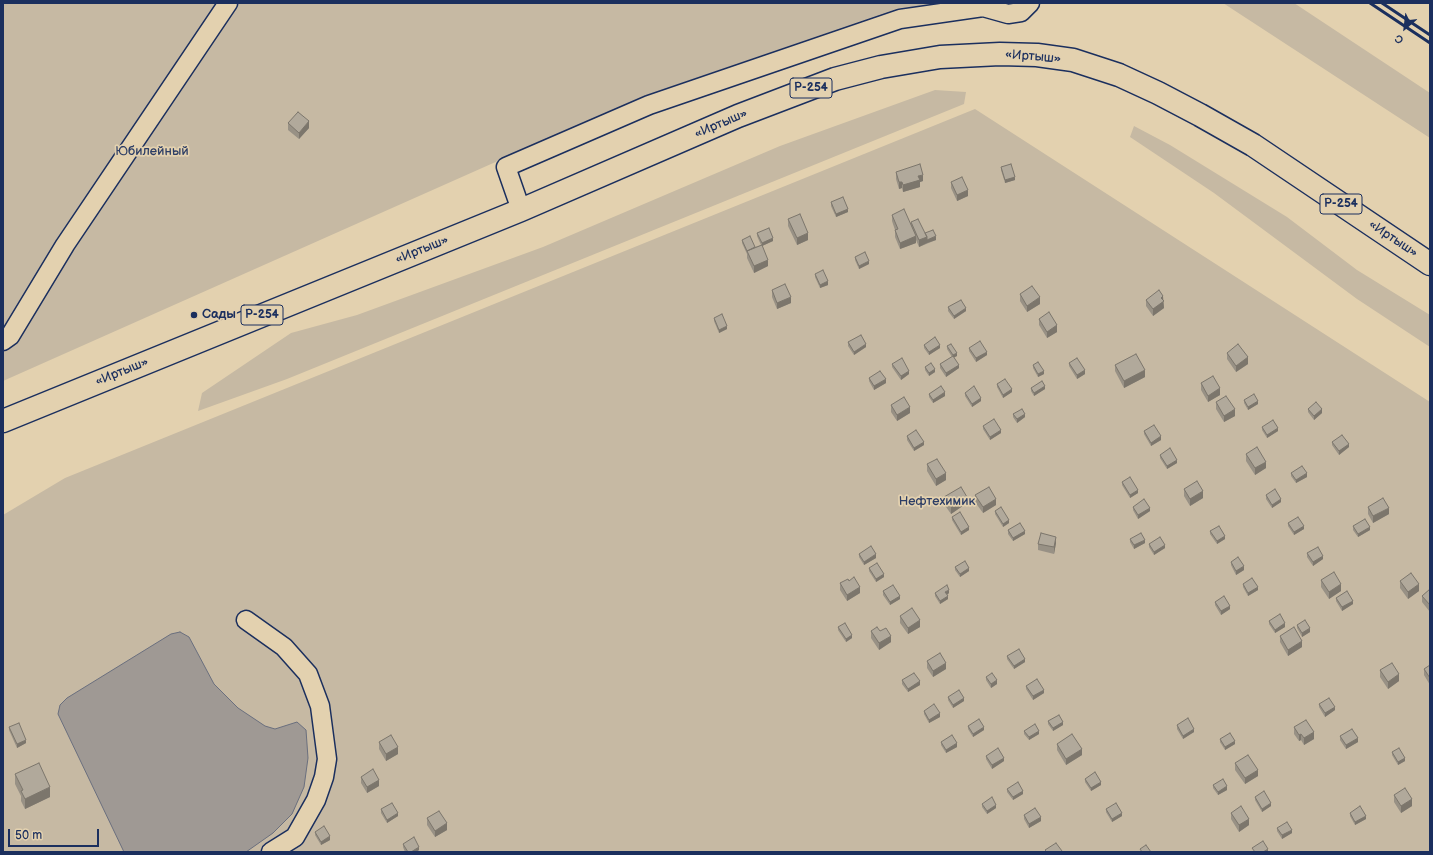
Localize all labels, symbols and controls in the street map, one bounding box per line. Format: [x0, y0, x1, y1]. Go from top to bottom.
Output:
north arrow [1385, 8, 1425, 48]
text: С [1393, 32, 1406, 47]
street label: «Иртыш» [1004, 47, 1062, 67]
road number: Р-254 [790, 78, 832, 98]
street label: «Иртыш» [692, 106, 750, 142]
park label: Юбилейный [115, 144, 189, 160]
road number: Р-254 [1320, 194, 1362, 214]
street label: «Иртыш» [1365, 217, 1421, 261]
street label: «Иртыш» [393, 232, 451, 268]
road number: Р-254 [241, 305, 283, 325]
place label: Сады [202, 307, 236, 323]
marker: Сады [189, 310, 199, 320]
street label: «Иртыш» [93, 354, 151, 390]
park label: Нефтехимик [899, 494, 975, 510]
scale bar [10, 821, 101, 847]
text: 50 m [15, 828, 42, 843]

